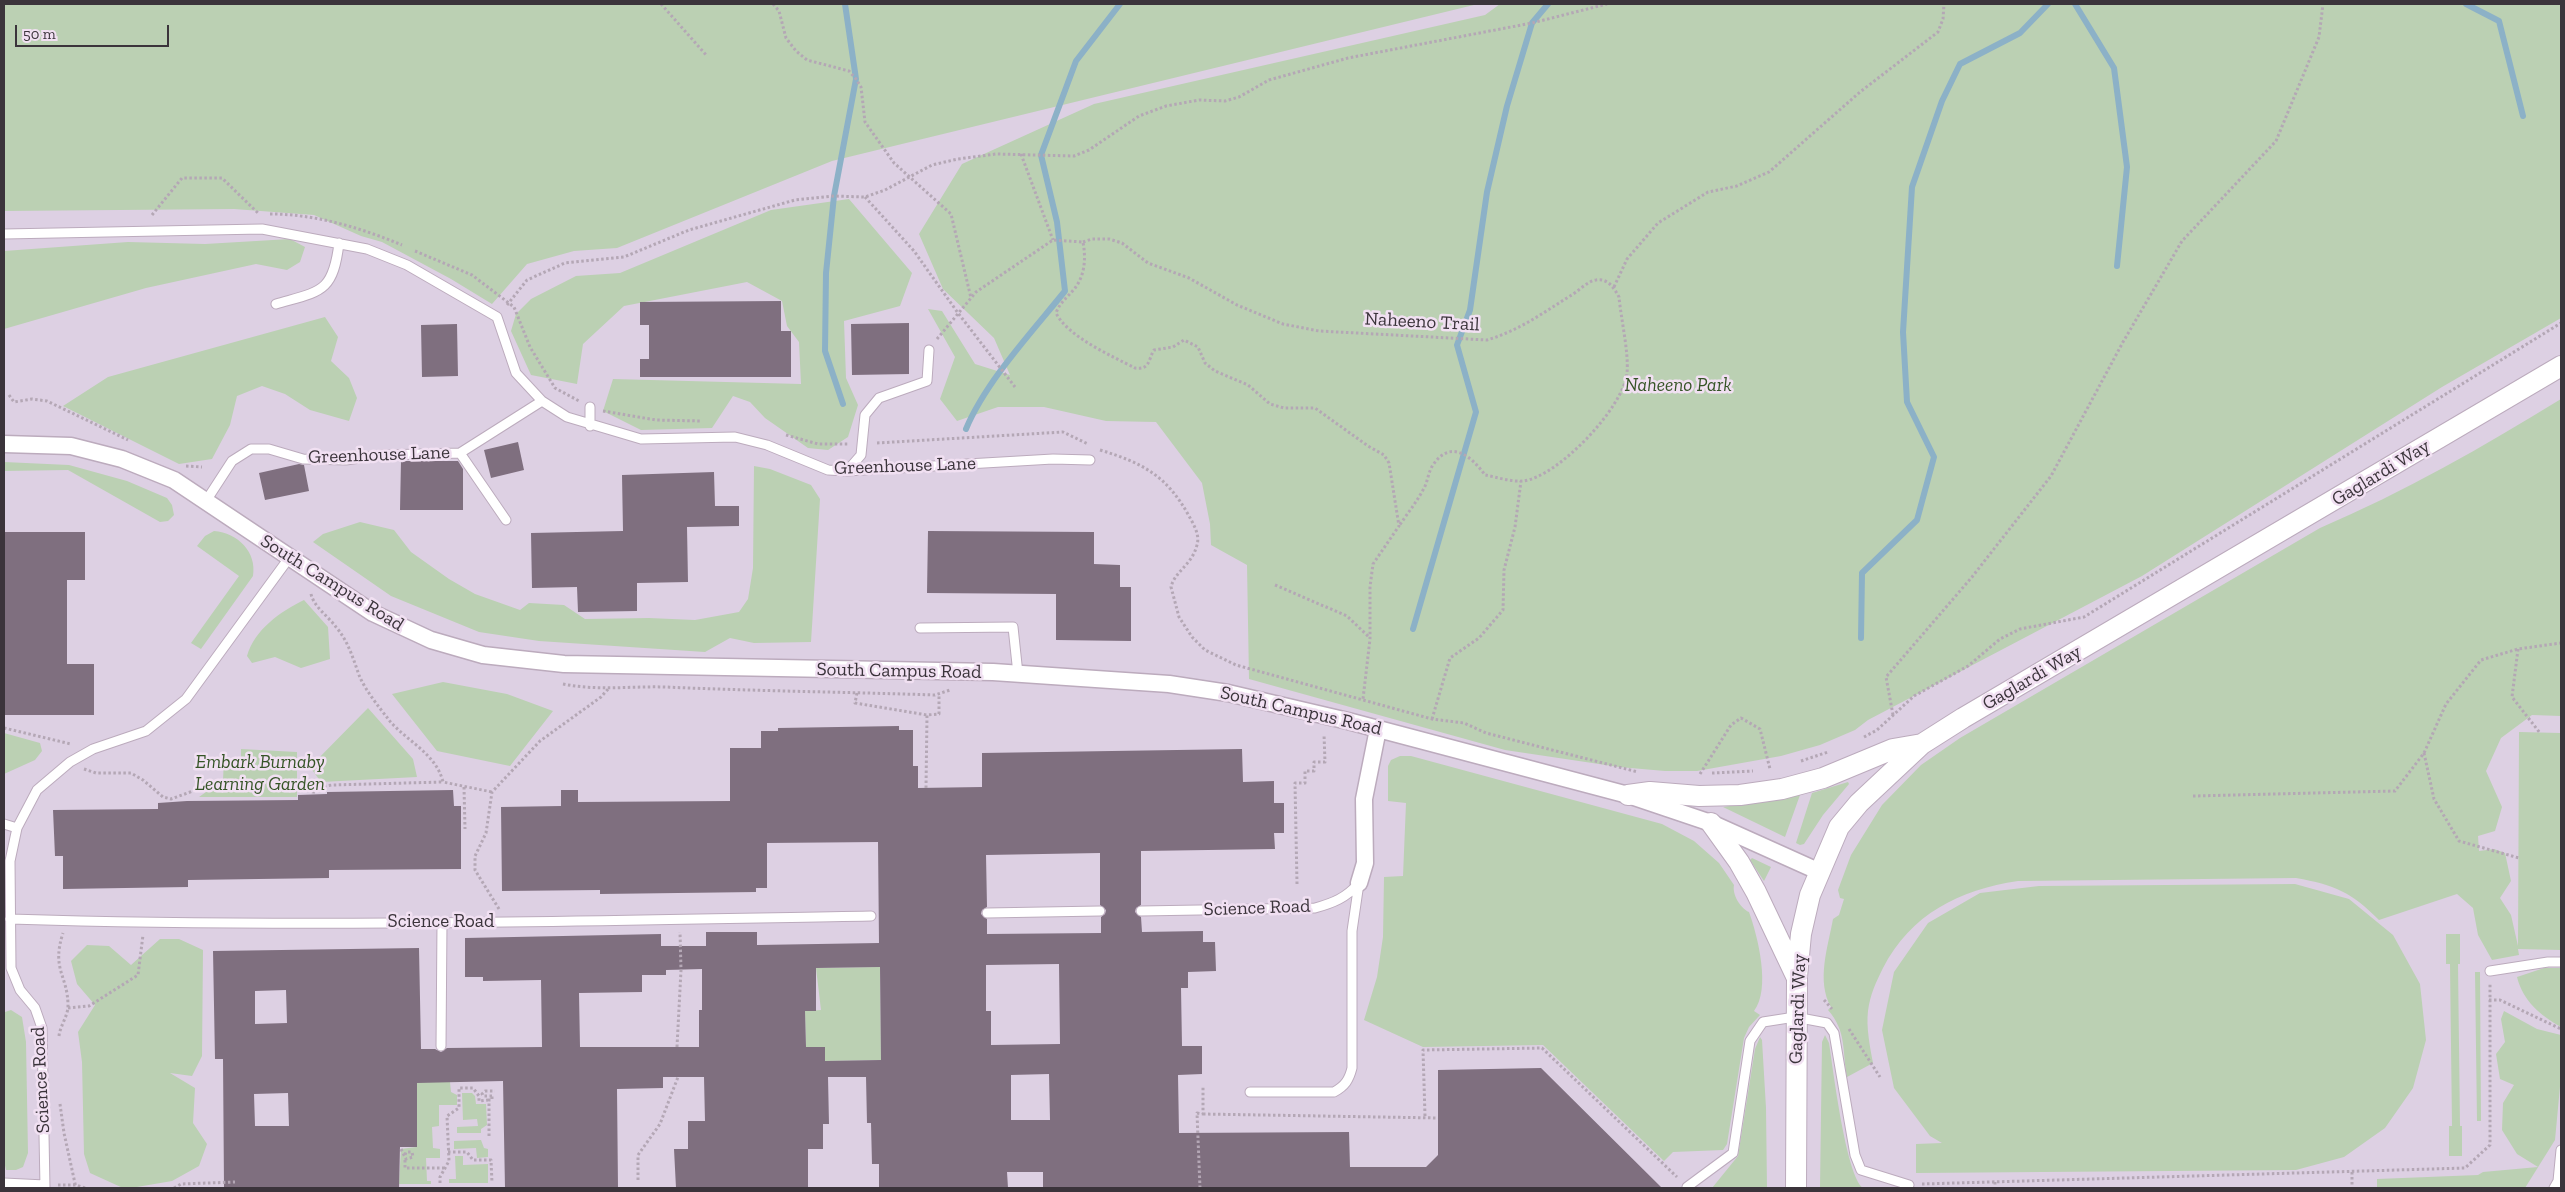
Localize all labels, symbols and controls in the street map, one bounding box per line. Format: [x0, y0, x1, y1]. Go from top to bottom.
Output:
scale bar [18, 15, 171, 47]
text: 50 m [23, 25, 56, 43]
street label: Naheeno Trail [1364, 308, 1480, 336]
park label: Naheeno Park [1624, 375, 1732, 397]
street label: Gaglardi Way [2328, 435, 2434, 511]
street label: Greenhouse Lane [308, 441, 450, 469]
street label: Greenhouse Lane [834, 452, 976, 480]
street label: South Campus Road [256, 530, 408, 636]
street label: Gaglardi Way [1978, 641, 2086, 715]
street label: South Campus Road [816, 658, 982, 684]
street label: South Campus Road [1218, 681, 1384, 741]
park label: Embark Burnaby Learning Garden [195, 752, 325, 796]
street label: Science Road [1203, 895, 1311, 921]
street label: Science Road [388, 911, 494, 933]
street label: Gaglardi Way [1785, 953, 1811, 1065]
street label: Science Road [27, 1026, 55, 1134]

